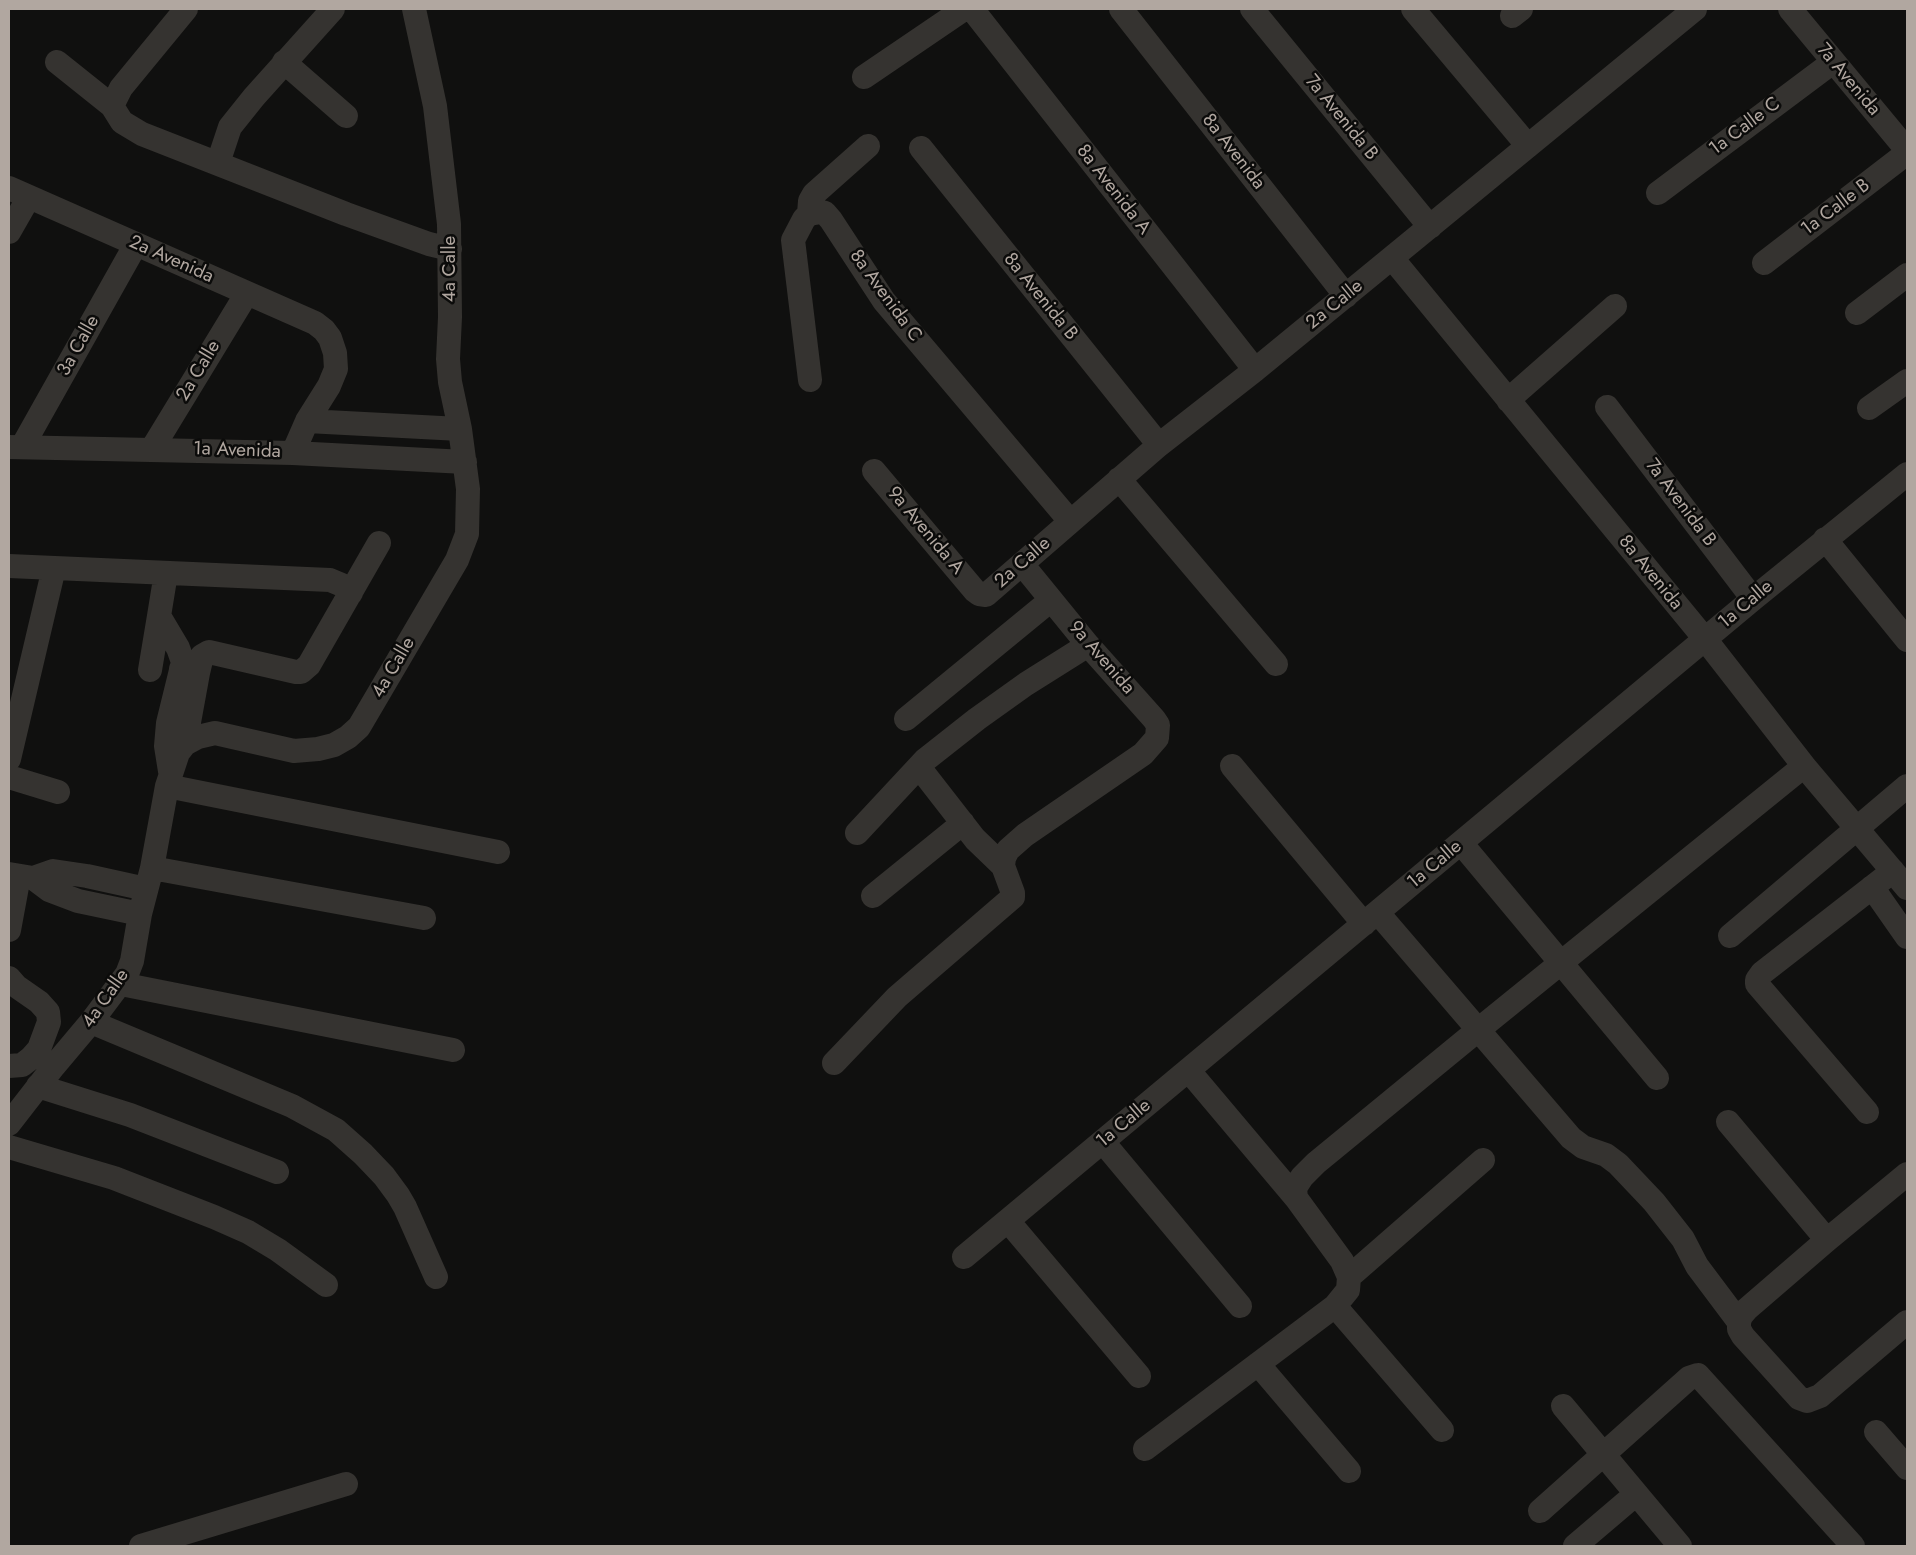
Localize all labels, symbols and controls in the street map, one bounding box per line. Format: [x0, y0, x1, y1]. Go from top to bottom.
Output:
street label: 7a Avenida [1811, 39, 1885, 121]
street label: 7a Avenida B [1300, 71, 1382, 165]
street label: 1a Calle C [1705, 93, 1785, 161]
street label: 8a Avenida [1196, 110, 1270, 194]
street label: 8a Avenida A [1071, 141, 1155, 239]
street label: 1a Calle B [1797, 175, 1875, 241]
street label: 2a Avenida [125, 231, 217, 289]
street label: 4a Calle [439, 236, 461, 302]
street label: 8a Avenida C [844, 246, 926, 346]
street label: 8a Avenida B [998, 249, 1082, 345]
street label: 2a Calle [1302, 275, 1368, 335]
street label: 3a Calle [53, 312, 105, 380]
street label: 2a Calle [172, 337, 226, 405]
street label: 1a Avenida [193, 438, 281, 464]
street label: 7a Avenida B [1640, 455, 1720, 551]
street label: 9a Avenida A [882, 482, 968, 580]
street label: 8a Avenida [1613, 531, 1687, 615]
street label: 2a Calle [990, 533, 1056, 593]
street label: 1a Calle [1714, 576, 1778, 634]
street label: 9a Avenida [1063, 617, 1139, 699]
street label: 4a Calle [367, 633, 421, 703]
street label: 1a Calle [1403, 836, 1467, 894]
street label: 4a Calle [78, 965, 134, 1033]
street label: 1a Calle [1092, 1095, 1156, 1153]

